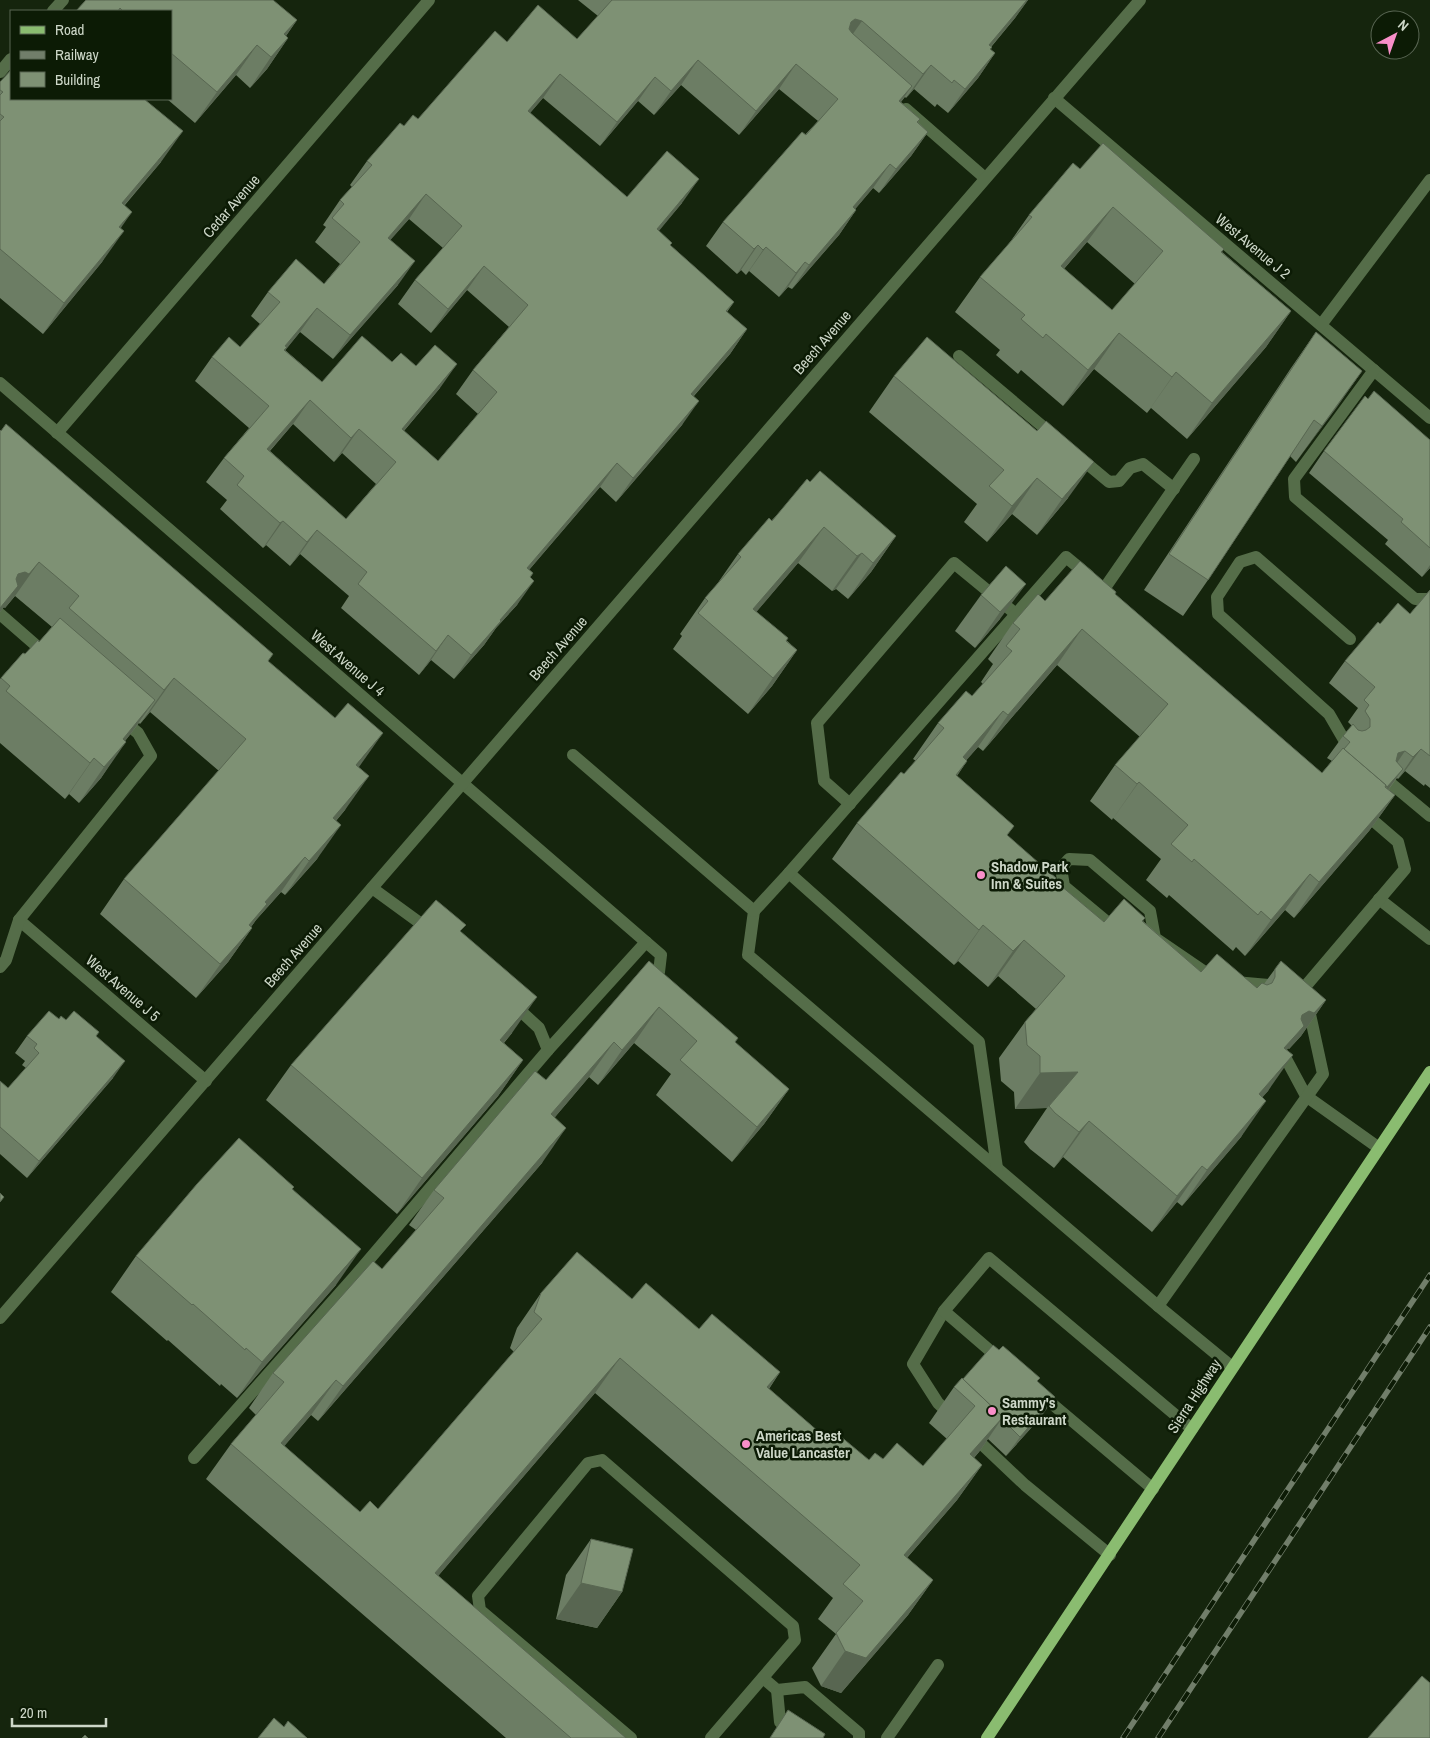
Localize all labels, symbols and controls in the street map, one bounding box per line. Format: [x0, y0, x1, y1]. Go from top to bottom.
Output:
legend [10, 10, 172, 100]
north arrow [1370, 10, 1420, 60]
text: N [1394, 16, 1413, 35]
text: Road [55, 19, 84, 40]
text: Railway [55, 44, 100, 65]
text: Building [55, 69, 100, 90]
street label: Cedar Avenue [198, 170, 265, 242]
street label: West Avenue J 2 [1211, 208, 1295, 284]
street label: Beech Avenue [788, 305, 856, 379]
street label: Beech Avenue [524, 611, 592, 685]
street label: West Avenue J 4 [306, 625, 390, 701]
place label: Shadow Park Inn & Suites [991, 856, 1068, 894]
marker: Shadow Park Inn & Suites [975, 869, 987, 881]
street label: Beech Avenue [259, 918, 327, 992]
street label: West Avenue J 5 [81, 950, 165, 1026]
street label: Sierra Highway [1162, 1354, 1226, 1437]
place label: Sammy's Restaurant [1002, 1392, 1066, 1430]
marker: Sammy's Restaurant [986, 1405, 998, 1417]
place label: Americas Best Value Lancaster [756, 1425, 850, 1463]
marker: Americas Best Value Lancaster [740, 1438, 752, 1450]
scale bar [12, 1696, 106, 1728]
text: 20 m [20, 1702, 47, 1723]

